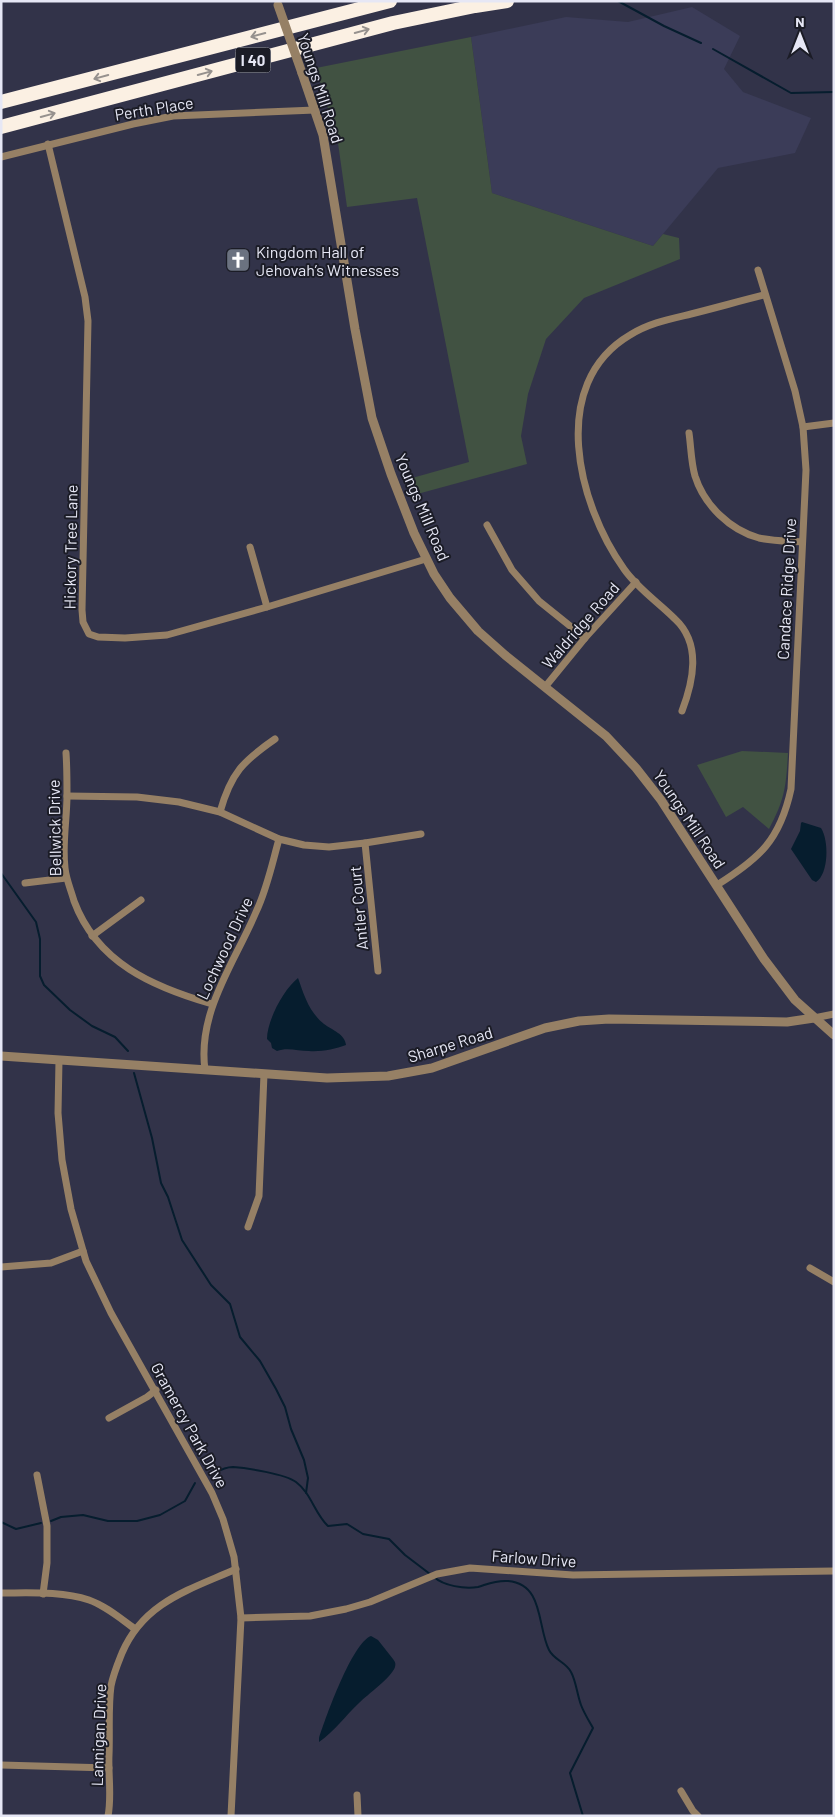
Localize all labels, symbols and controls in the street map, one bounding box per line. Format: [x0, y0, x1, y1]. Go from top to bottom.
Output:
north arrow [775, 10, 825, 60]
text: N [795, 13, 805, 30]
one-way arrow [354, 26, 370, 36]
street label: Youngs Mill Road [294, 30, 348, 146]
one-way arrow [250, 31, 266, 41]
road number: I 40 [236, 48, 270, 72]
one-way arrow [197, 68, 213, 77]
one-way arrow [93, 72, 109, 82]
street label: Perth Place [113, 92, 195, 124]
one-way arrow [40, 109, 56, 119]
place label: Kingdom Hall of Jehovah’s Witnesses [256, 242, 399, 279]
church icon: Kingdom Hall of Jehovah’s Witnesses [225, 247, 251, 273]
street label: Youngs Mill Road [392, 450, 454, 564]
street label: Hickory Tree Lane [59, 484, 81, 610]
street label: Candace Ridge Drive [773, 518, 799, 660]
street label: Waldridge Road [537, 578, 623, 672]
street label: Youngs Mill Road [650, 766, 730, 872]
street label: Bellwick Drive [44, 779, 64, 877]
street label: Antler Court [345, 865, 371, 951]
street label: Lochwood Drive [192, 894, 256, 1002]
street label: Sharpe Road [405, 1022, 495, 1066]
street label: Gramercy Park Drive [148, 1359, 232, 1491]
street label: Farlow Drive [491, 1546, 577, 1570]
street label: Lannigan Drive [87, 1683, 109, 1787]

